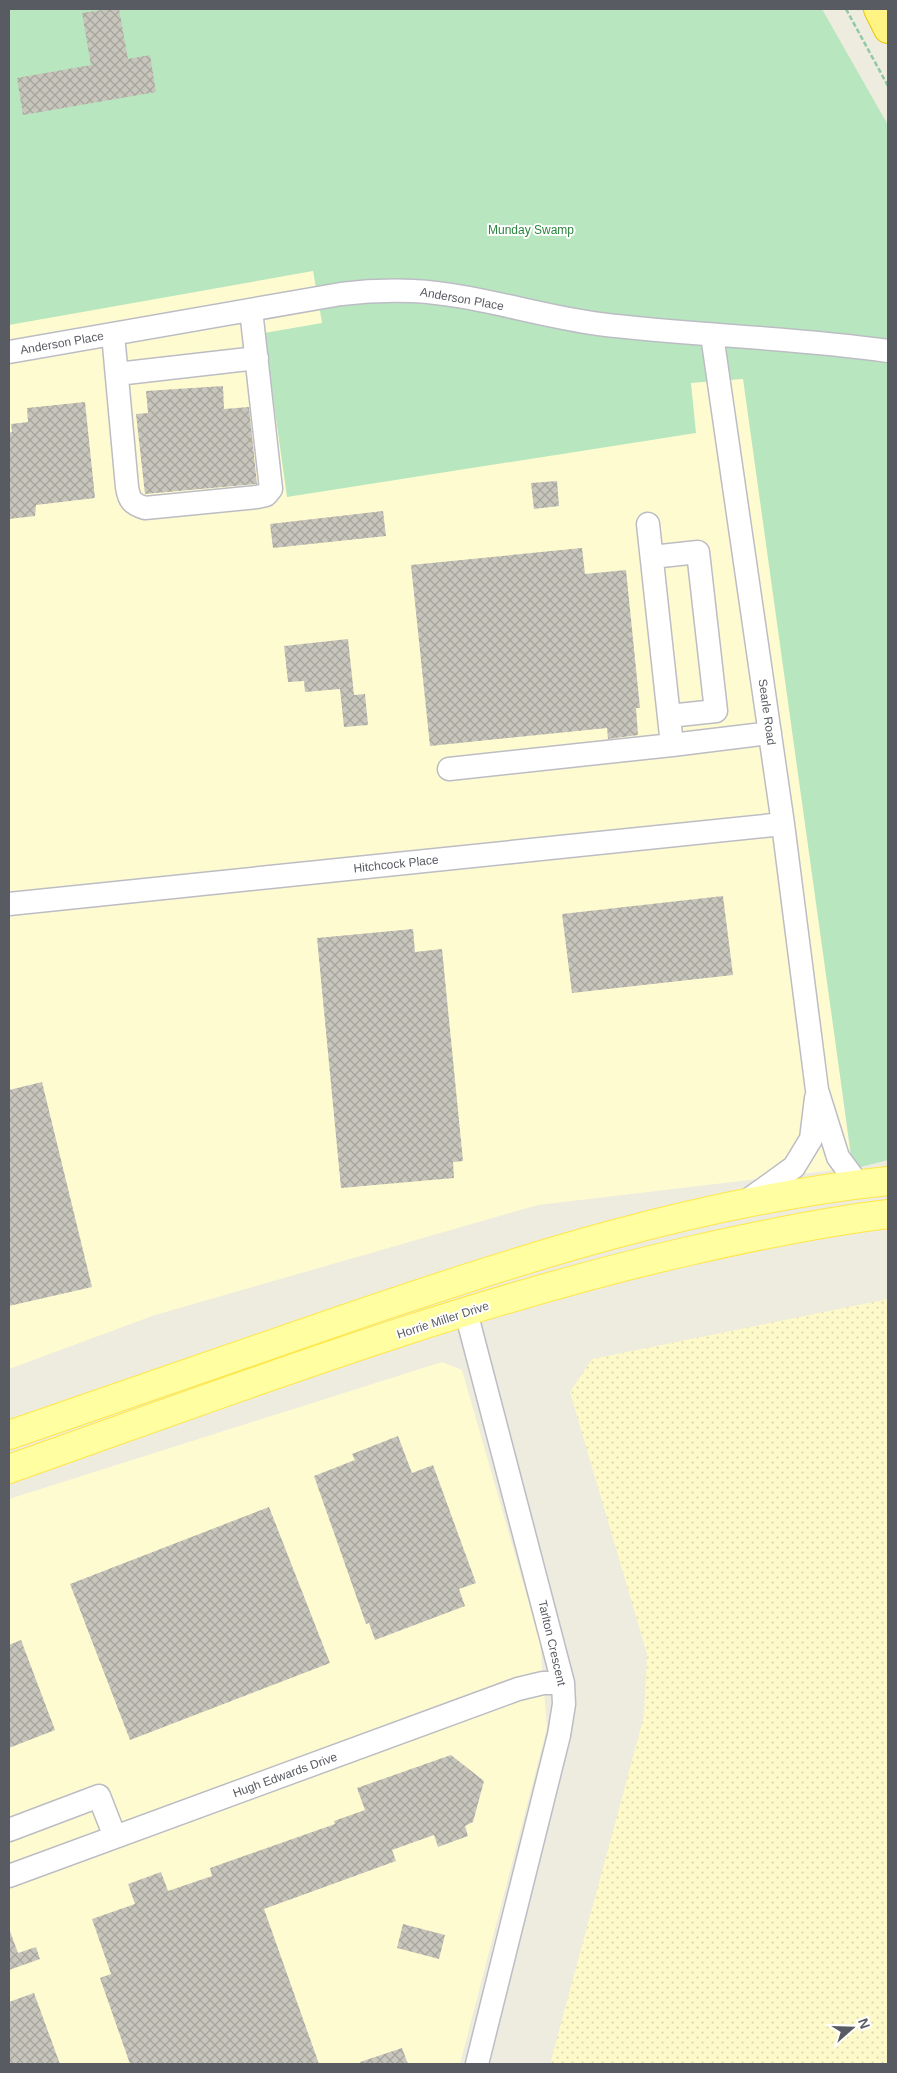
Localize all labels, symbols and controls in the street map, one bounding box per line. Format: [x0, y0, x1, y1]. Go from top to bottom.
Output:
park label: Munday Swamp [488, 223, 574, 237]
street label: Anderson Place [419, 285, 505, 313]
street label: Anderson Place [19, 329, 105, 357]
street label: Searle Road [755, 678, 779, 746]
street label: Hitchcock Place [353, 853, 440, 875]
street label: Horrie Miller Drive [395, 1298, 491, 1341]
street label: Tarlton Crescent [535, 1599, 569, 1688]
street label: Hugh Edwards Drive [231, 1749, 339, 1800]
north arrow [827, 2003, 877, 2053]
text: N [855, 2016, 873, 2031]

